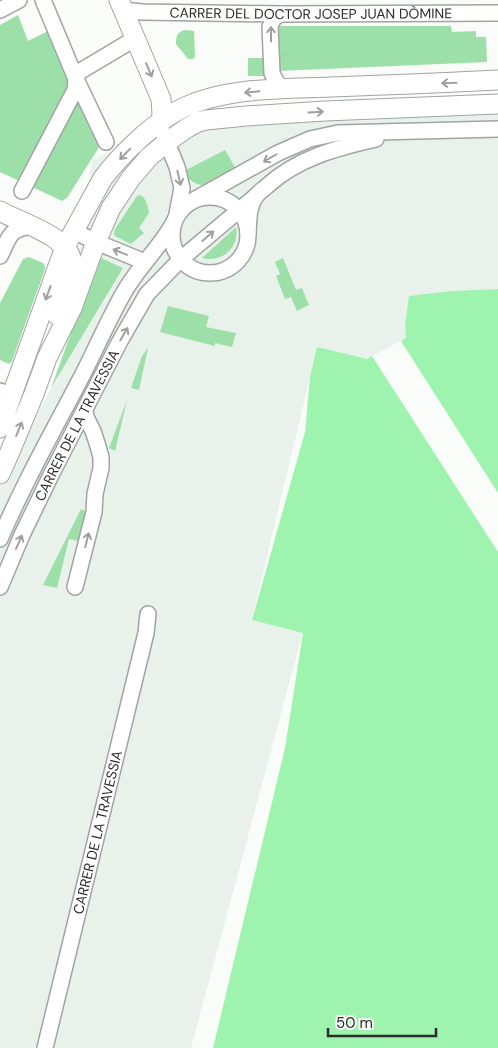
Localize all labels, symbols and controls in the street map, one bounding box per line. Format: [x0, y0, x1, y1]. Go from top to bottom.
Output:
street label: CARRER DEL DOCTOR JOSEP JUAN DÒMINE [170, 3, 452, 23]
one-way arrow [266, 27, 276, 43]
one-way arrow [145, 62, 155, 77]
one-way arrow [442, 78, 458, 87]
one-way arrow [244, 87, 260, 96]
one-way arrow [308, 107, 324, 116]
one-way arrow [118, 148, 131, 160]
one-way arrow [263, 153, 278, 163]
one-way arrow [175, 169, 184, 185]
one-way arrow [201, 230, 214, 242]
one-way arrow [113, 247, 128, 256]
one-way arrow [43, 285, 52, 301]
one-way arrow [119, 327, 129, 342]
street label: CARRER DE LA TRAVESSIA [31, 347, 123, 504]
one-way arrow [15, 422, 25, 437]
one-way arrow [83, 532, 92, 548]
one-way arrow [15, 535, 25, 550]
street label: CARRER DE LA TRAVESSIA [69, 749, 126, 916]
scale bar [328, 1006, 436, 1038]
text: 50 m [336, 1013, 373, 1033]

